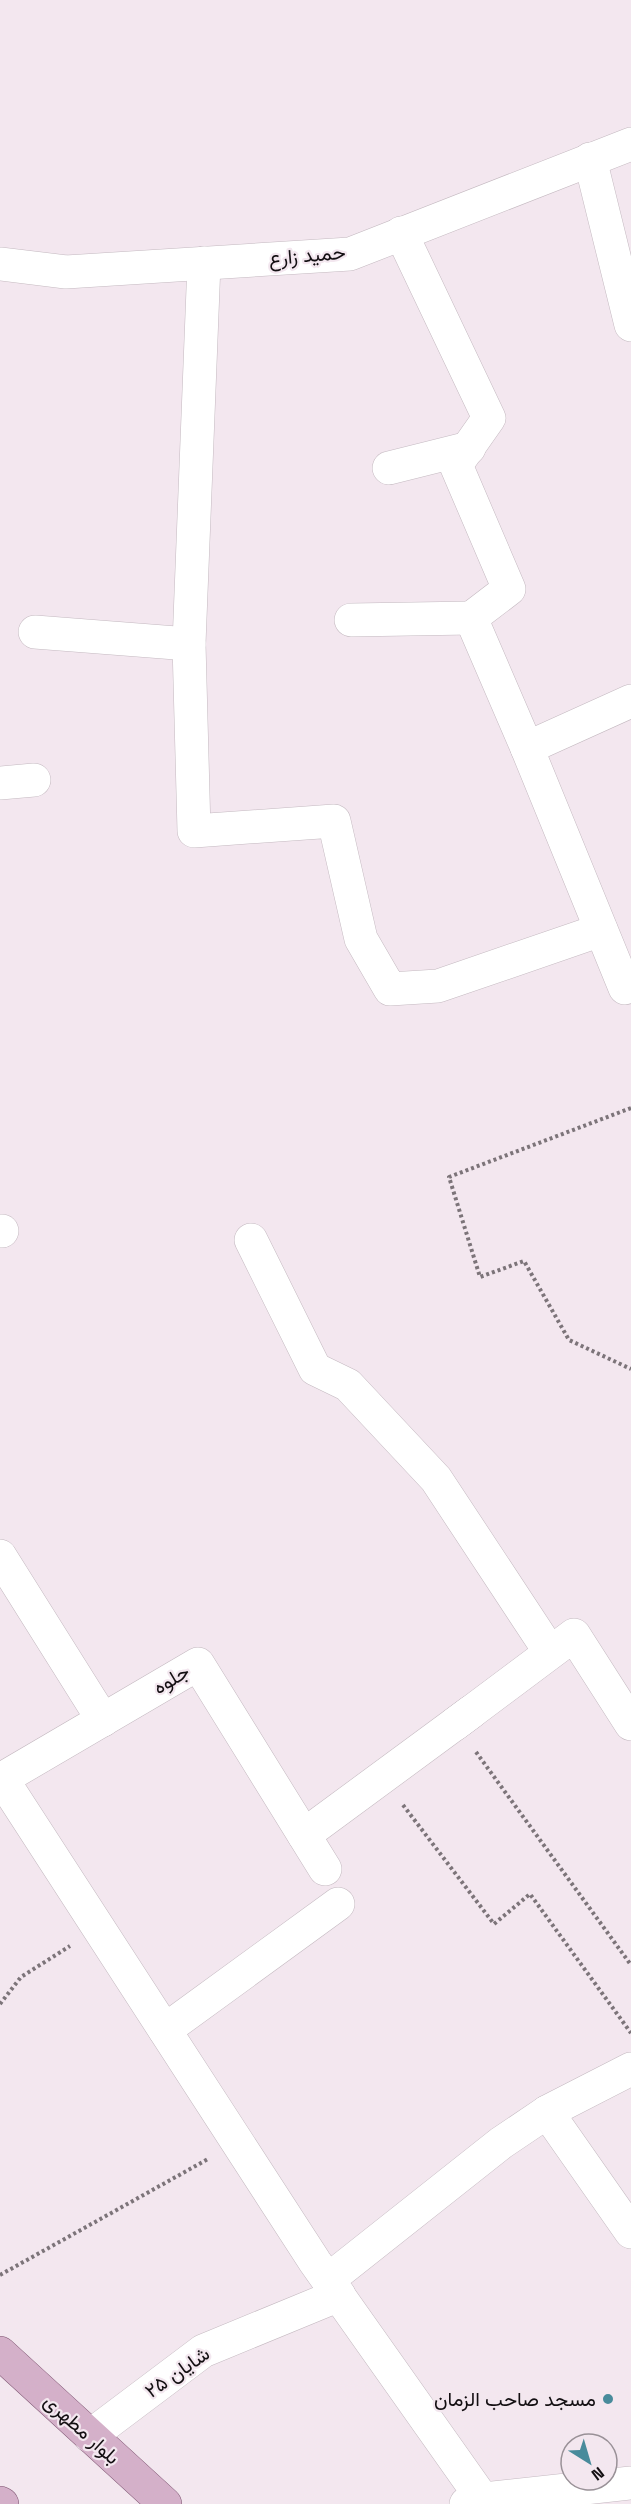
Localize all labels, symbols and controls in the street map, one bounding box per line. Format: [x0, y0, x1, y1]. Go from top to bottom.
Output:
street label: حمید زارع [267, 239, 347, 272]
street label: جلوه [148, 1658, 194, 1700]
street label: شایان ۲۵ [139, 2340, 215, 2404]
place label: مسجد صاحب الزمان [434, 2386, 596, 2412]
street label: بلوار مطهری [38, 2388, 126, 2470]
marker: مسجد صاحب الزمان [601, 2392, 615, 2406]
north arrow [559, 2432, 619, 2492]
text: N [587, 2462, 608, 2485]

